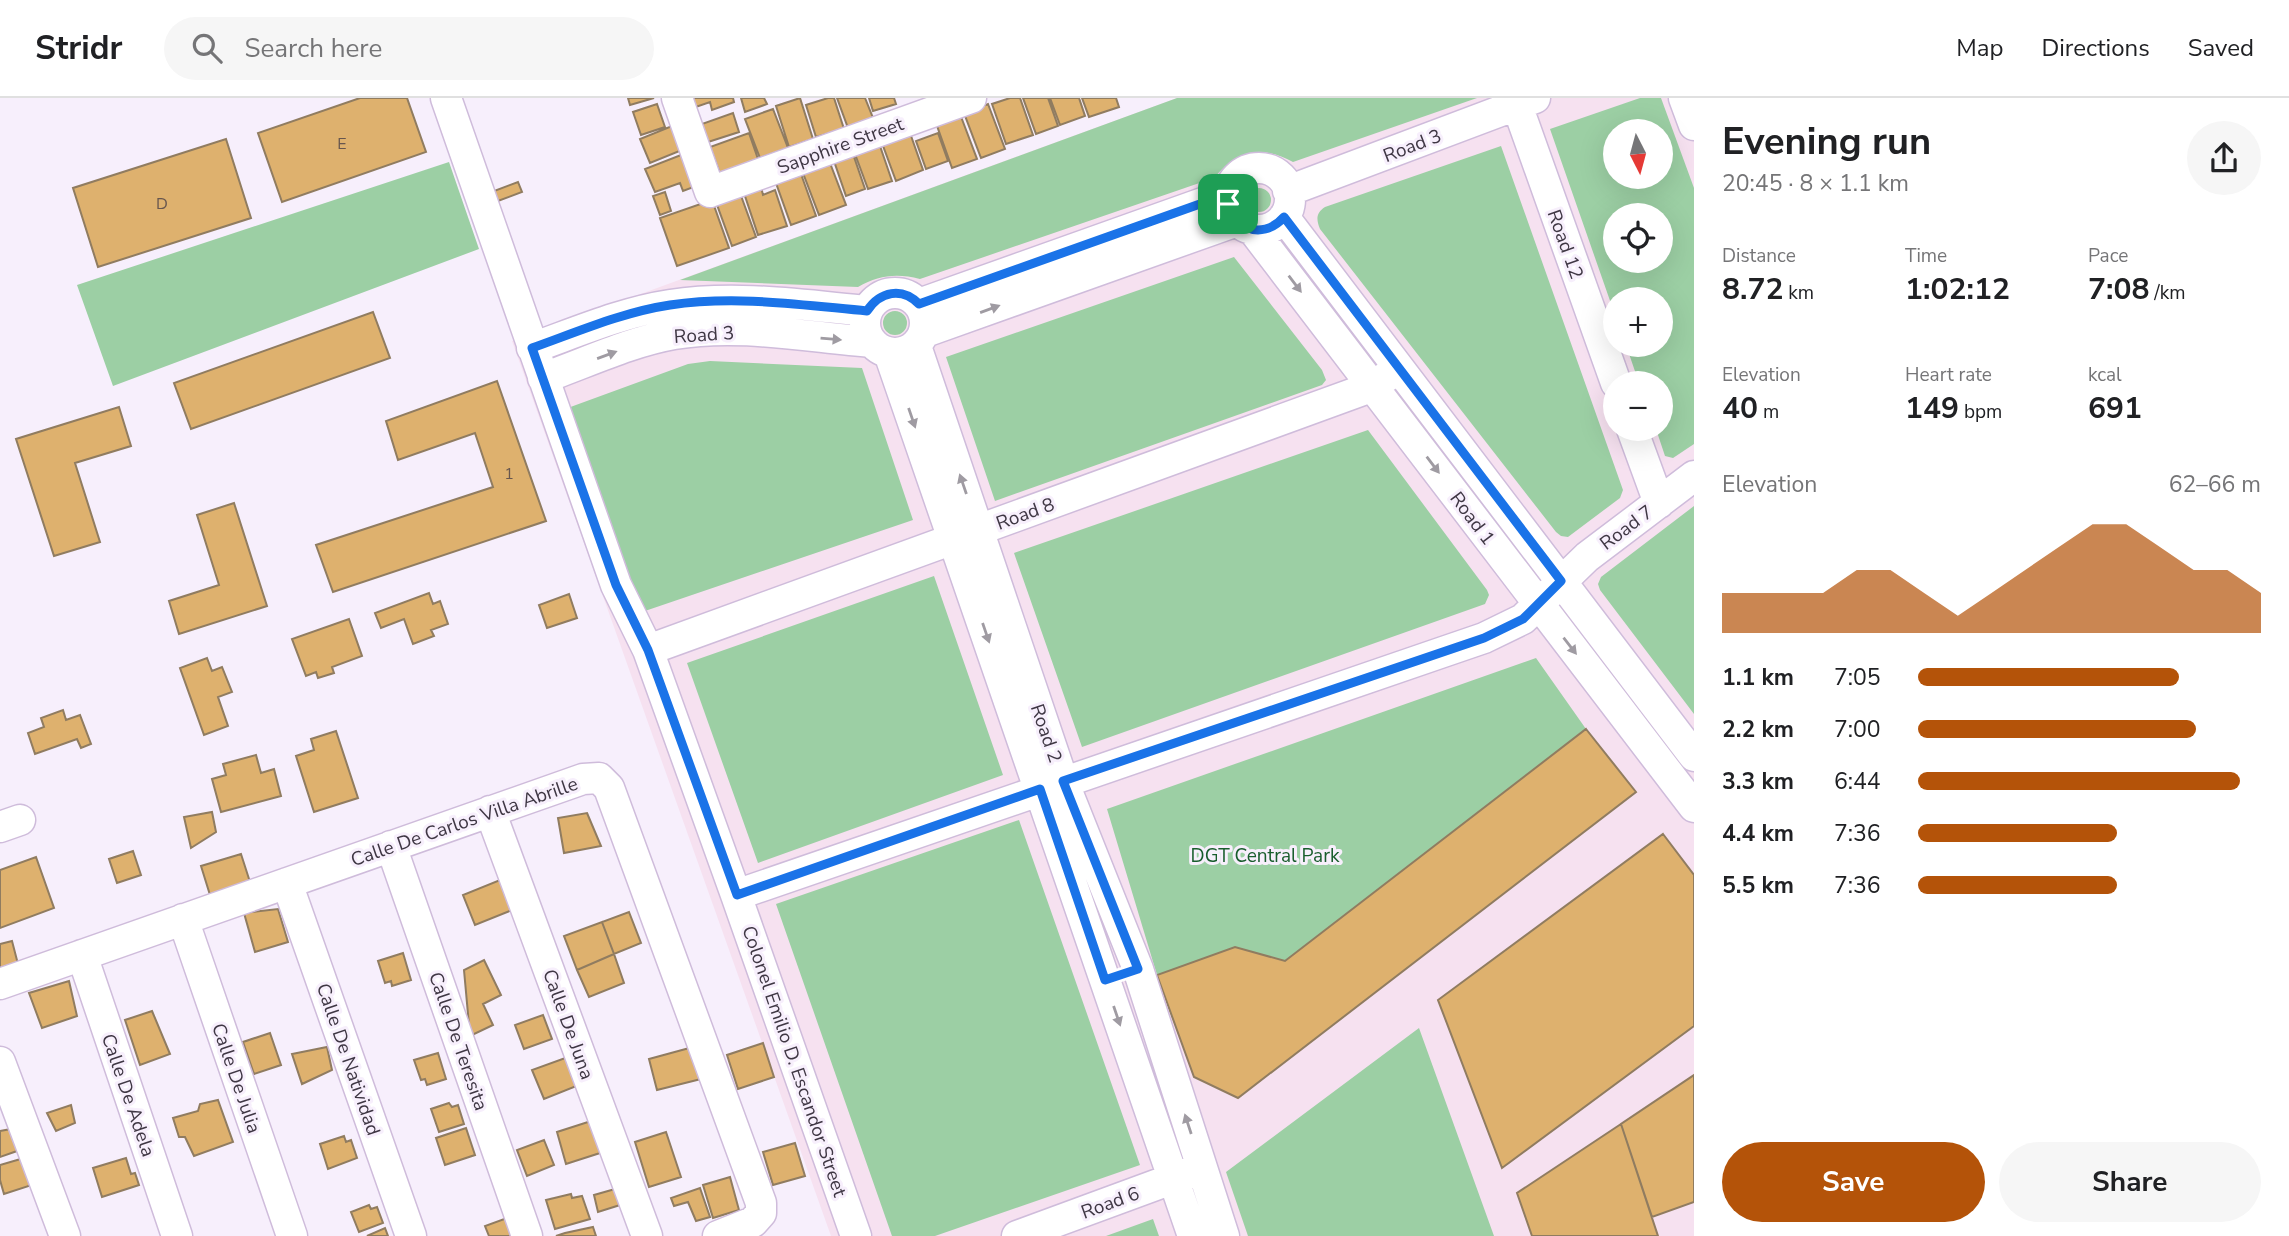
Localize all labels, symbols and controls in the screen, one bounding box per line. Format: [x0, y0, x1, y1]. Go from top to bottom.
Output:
search box [164, 17, 654, 80]
text: Stridr [35, 26, 122, 71]
icon: search [188, 29, 226, 67]
text: Search here [244, 31, 382, 66]
text: Map [1956, 32, 2003, 64]
text: Directions [2041, 32, 2150, 64]
text: Saved [2188, 32, 2254, 64]
street label: Sapphire Street [774, 111, 907, 181]
text: Evening run [1722, 116, 1931, 167]
north arrow [1603, 119, 1673, 189]
map controls [1603, 119, 1673, 441]
button: share [2187, 121, 2261, 195]
street label: Road 3 [1379, 123, 1445, 169]
house number: E [337, 133, 347, 155]
text: 20:45 · 8 × 1.1 km [1722, 168, 1909, 199]
pin [1198, 174, 1258, 234]
icon: arrive [1209, 185, 1247, 223]
house number: D [156, 193, 168, 215]
button: locate [1603, 203, 1673, 273]
street label: Road 12 [1541, 206, 1590, 283]
text: Distance [1722, 243, 1796, 269]
text: Time [1905, 243, 1947, 269]
text: Pace [2088, 243, 2128, 269]
text: 8.72 [1722, 269, 1783, 310]
text: 1:02:12 [1905, 269, 2010, 310]
text: 7:08 [2088, 269, 2149, 310]
one-way arrow [1288, 274, 1302, 293]
text: km [1783, 280, 1814, 306]
text: /km [2149, 280, 2185, 306]
button: + [1603, 287, 1673, 357]
one-way arrow [979, 303, 1000, 314]
street label: Road 3 [673, 320, 735, 350]
one-way arrow [820, 334, 842, 345]
one-way arrow [596, 349, 617, 360]
text: Elevation [1722, 362, 1801, 388]
text: Heart rate [1905, 362, 1992, 388]
text: kcal [2088, 362, 2122, 388]
button: − [1603, 371, 1673, 441]
text: 40 [1722, 388, 1758, 429]
text: 149 [1905, 388, 1959, 429]
text: 691 [2088, 388, 2142, 429]
text: m [1758, 399, 1779, 425]
text: bpm [1959, 399, 2002, 425]
one-way arrow [907, 407, 918, 428]
one-way arrow [1425, 455, 1440, 473]
house number: 1 [504, 463, 514, 485]
text: Elevation [1722, 469, 1817, 500]
text: 62–66 m [2169, 469, 2261, 500]
one-way arrow [957, 474, 968, 495]
street label: Road 1 [1444, 487, 1501, 551]
street label: Road 8 [992, 491, 1058, 537]
street label: Road 7 [1595, 499, 1659, 556]
one-way arrow [981, 622, 992, 643]
one-way arrow [1563, 637, 1577, 655]
text: 1.1 km [1722, 662, 1794, 693]
text: 7:05 [1834, 662, 1881, 693]
street label: Road 2 [1024, 700, 1068, 766]
text: 2.2 km [1722, 714, 1794, 745]
text: 7:00 [1834, 714, 1881, 745]
text: 3.3 km [1722, 766, 1794, 797]
text: 6:44 [1834, 766, 1881, 797]
street label: Calle De Carlos Villa Abrille [347, 771, 581, 873]
text: 4.4 km [1722, 818, 1794, 849]
text: 7:36 [1834, 818, 1881, 849]
park label: DGT Central Park [1191, 843, 1340, 869]
text: 5.5 km [1722, 870, 1794, 901]
text: 7:36 [1834, 870, 1881, 901]
street label: Colonel Emilio D. Escandor Street [735, 922, 853, 1201]
street label: Calle De Juna [536, 966, 600, 1083]
street label: Calle De Teresita [422, 969, 494, 1114]
street label: Calle De Natividad [310, 980, 386, 1139]
one-way arrow [1113, 1006, 1123, 1027]
street label: Calle De Julia [205, 1020, 267, 1137]
street label: Calle De Adela [95, 1030, 161, 1160]
one-way arrow [1182, 1114, 1193, 1135]
button: Save [1722, 1142, 1985, 1222]
button: Share [1999, 1142, 2261, 1222]
street label: Road 6 [1077, 1180, 1143, 1226]

